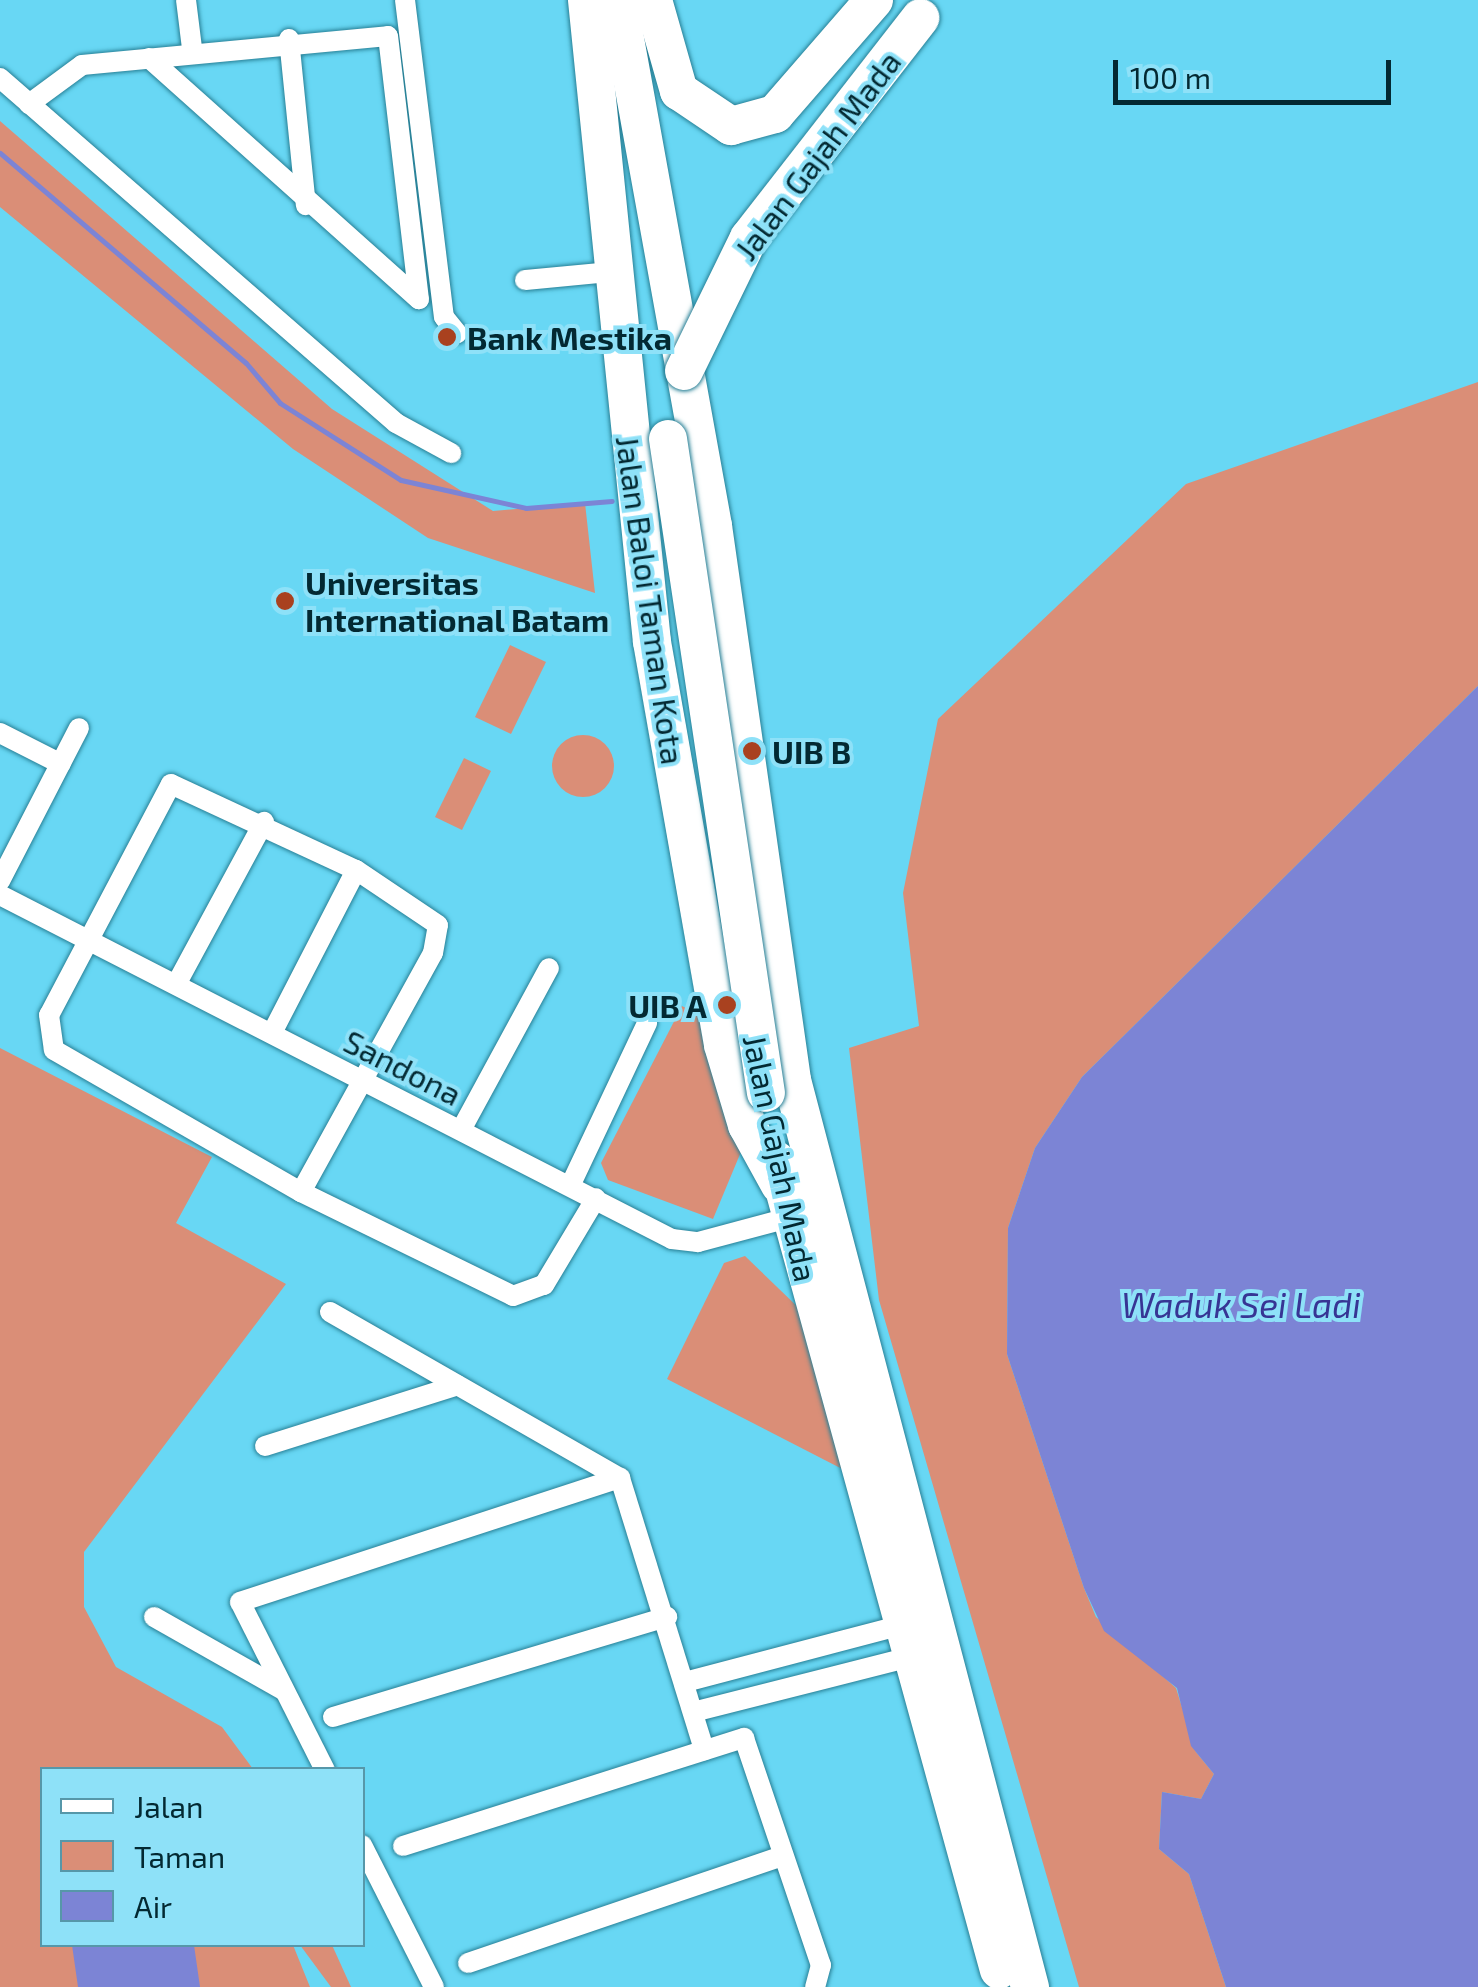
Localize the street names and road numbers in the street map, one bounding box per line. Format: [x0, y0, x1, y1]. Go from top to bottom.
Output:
street label: Jalan Gajah Mada [726, 43, 908, 267]
street label: Jalan Baloi Taman Kota [609, 433, 693, 767]
street label: Sandona [338, 1021, 468, 1113]
street label: Jalan Gajah Mada [736, 1031, 826, 1285]

